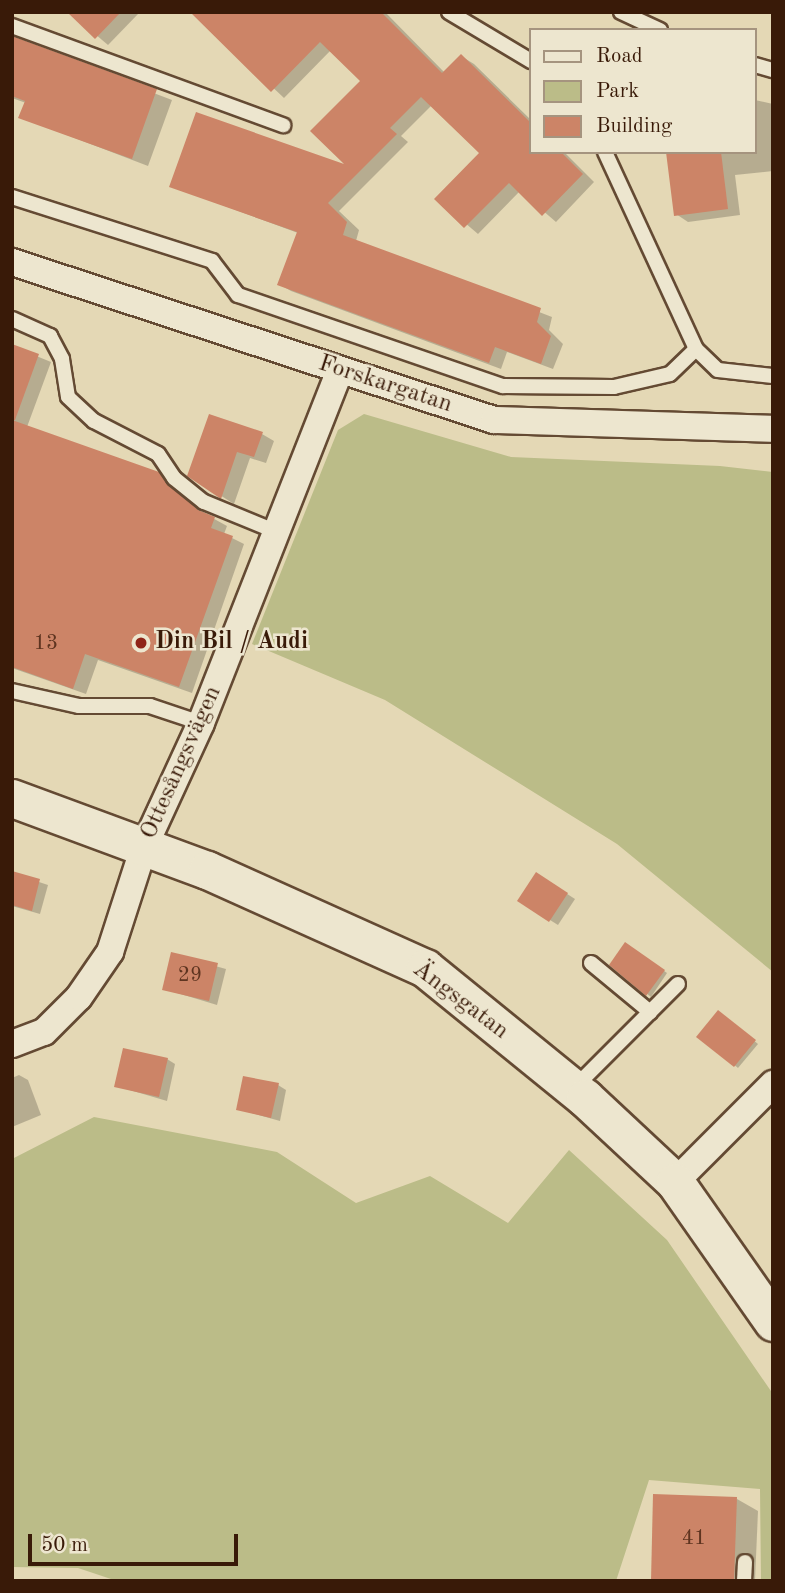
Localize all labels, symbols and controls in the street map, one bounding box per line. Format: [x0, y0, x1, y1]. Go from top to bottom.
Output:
legend [530, 28, 757, 154]
text: Road [596, 46, 643, 67]
text: Park [596, 81, 639, 102]
text: Building [596, 116, 672, 137]
street label: Forskargatan [315, 350, 455, 420]
place label: Din Bil / Audi [155, 629, 308, 657]
house number: 13 [34, 631, 58, 657]
marker: Din Bil / Audi [133, 635, 149, 651]
street label: Ottesångsvägen [135, 682, 229, 844]
street label: Ängsgatan [406, 956, 514, 1046]
house number: 29 [178, 963, 202, 989]
scale bar [32, 1520, 242, 1564]
house number: 41 [682, 1526, 706, 1552]
text: 50 m [41, 1535, 88, 1556]

